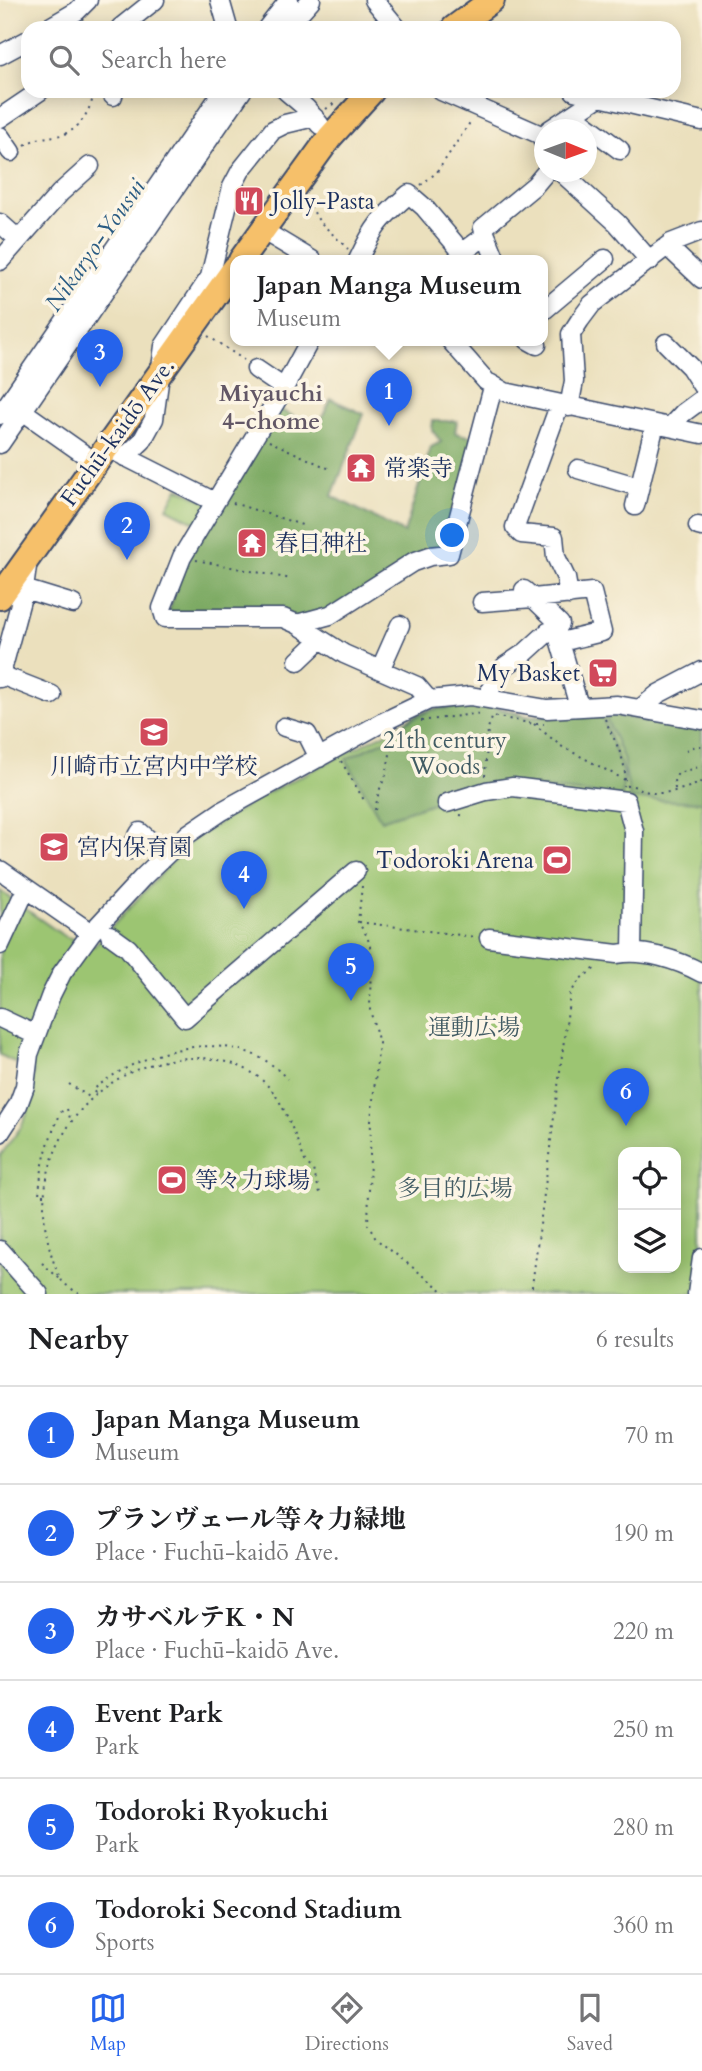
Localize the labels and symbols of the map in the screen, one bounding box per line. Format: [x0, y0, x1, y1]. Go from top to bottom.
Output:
north arrow [534, 119, 597, 182]
water label: Nikaryo-Yousui [37, 172, 154, 318]
restaurant icon: Jolly-Pasta [232, 184, 266, 218]
place label: Jolly-Pasta [269, 186, 375, 217]
pin: 3 [77, 329, 123, 387]
street label: Fuchū-kaidō Ave. [53, 352, 182, 512]
pin: 1 [366, 368, 412, 426]
district label: Miyauchi 4-chome [219, 377, 323, 438]
temple icon: 常楽寺 [344, 451, 378, 485]
place label: 常楽寺 [384, 453, 453, 484]
pin: 2 [104, 502, 150, 560]
your location [435, 518, 469, 552]
temple icon: 春日神社 [235, 526, 269, 560]
place label: 春日神社 [275, 528, 367, 559]
supermarket icon: My Basket [586, 656, 620, 690]
place label: My Basket [477, 658, 580, 689]
school or university icon: 川崎市立宮内中学校 [137, 715, 171, 749]
park label: 21th century Woods [383, 725, 507, 782]
place label: 川崎市立宮内中学校 [51, 751, 258, 782]
school or university icon: 宮内保育園 [37, 830, 71, 864]
place label: 宮内保育園 [77, 832, 192, 863]
sports icon: Todoroki Arena [540, 843, 574, 877]
place label: Todoroki Arena [376, 845, 534, 876]
pin: 4 [221, 851, 267, 909]
pin: 5 [328, 943, 374, 1001]
park label: 運動広場 [428, 1012, 520, 1043]
pin: 6 [603, 1068, 649, 1126]
sports icon: 等々力球場 [155, 1163, 189, 1197]
place label: 等々力球場 [195, 1165, 310, 1196]
park label: 多目的広場 [398, 1173, 513, 1204]

